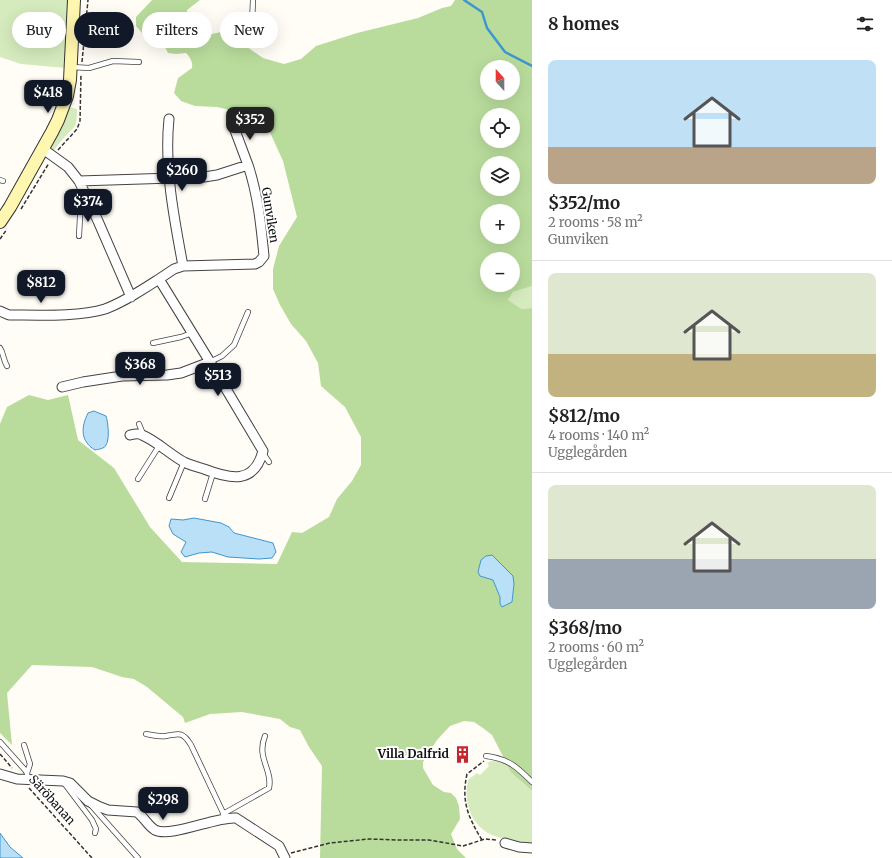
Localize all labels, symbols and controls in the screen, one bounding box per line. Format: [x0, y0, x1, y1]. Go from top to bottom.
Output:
chip: Buy [12, 12, 66, 48]
chip: Rent [74, 12, 134, 48]
chip: Filters [142, 12, 212, 48]
chip: New [220, 12, 278, 48]
text: 8 homes [548, 13, 619, 35]
icon: filters [854, 13, 876, 35]
north arrow [480, 60, 520, 100]
map controls [480, 60, 520, 292]
pin: $418 [24, 80, 72, 114]
text: $418 [33, 84, 63, 101]
icon: home [676, 86, 748, 158]
pin: $352 [226, 107, 274, 141]
button: locate [480, 108, 520, 148]
text: $352 [235, 111, 265, 128]
button: layers [480, 156, 520, 196]
pin: $260 [158, 158, 206, 192]
text: $260 [166, 162, 198, 179]
street label: Gunviken [259, 186, 282, 244]
pin: $374 [64, 189, 112, 223]
text: $352/mo [548, 192, 620, 214]
text: $374 [73, 193, 103, 210]
button: + [480, 204, 520, 244]
text: 2 rooms · 58 m² [548, 214, 643, 231]
text: Gunviken [548, 231, 609, 248]
button: − [480, 252, 520, 292]
pin: $812 [17, 270, 65, 304]
text: $812 [26, 274, 56, 291]
icon: home [676, 299, 748, 371]
pin: $368 [116, 352, 164, 386]
text: $368 [124, 356, 156, 373]
pin: $513 [194, 363, 242, 397]
text: $513 [204, 367, 232, 384]
text: $812/mo [548, 405, 620, 427]
text: 4 rooms · 140 m² [548, 427, 649, 444]
text: Ugglegården [548, 444, 628, 461]
icon: home [676, 511, 748, 583]
text: $368/mo [548, 617, 622, 639]
text: 2 rooms · 60 m² [548, 639, 644, 656]
text: Ugglegården [548, 656, 628, 673]
building icon: Villa Dalfrid [452, 744, 472, 764]
place label: Villa Dalfrid [377, 746, 450, 761]
street label: Säröbanan [26, 772, 79, 828]
pin: $298 [139, 787, 187, 821]
text: $298 [147, 791, 179, 808]

